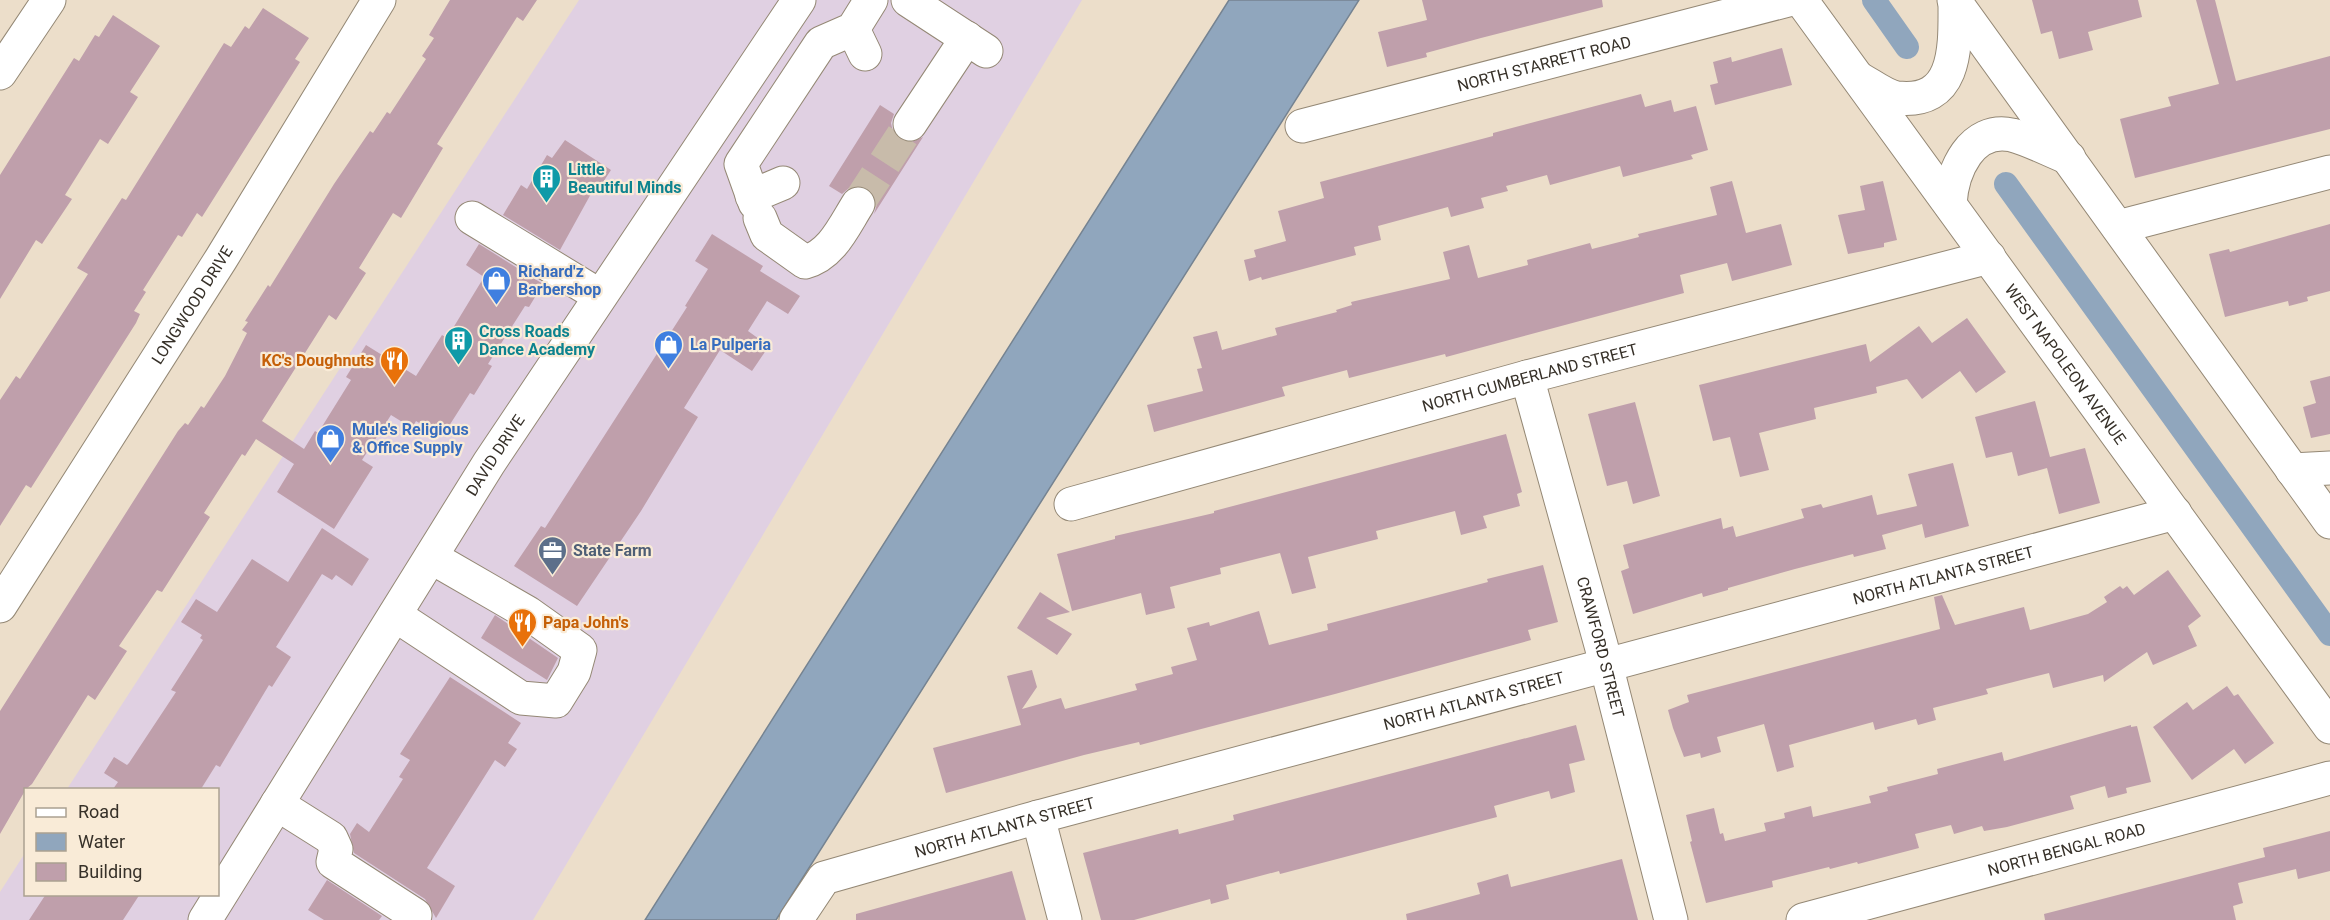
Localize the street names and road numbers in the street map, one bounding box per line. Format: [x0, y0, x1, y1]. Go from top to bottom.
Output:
street label: NORTH STARRETT ROAD [1455, 32, 1633, 95]
street label: LONGWOOD DRIVE [147, 242, 236, 367]
street label: WEST NAPOLEON AVENUE [2001, 280, 2130, 448]
street label: NORTH CUMBERLAND STREET [1420, 339, 1640, 415]
street label: DAVID DRIVE [462, 411, 528, 499]
street label: NORTH ATLANTA STREET [1851, 542, 2036, 608]
street label: CRAWFORD STREET [1573, 574, 1629, 720]
street label: NORTH ATLANTA STREET [1381, 667, 1566, 734]
street label: NORTH ATLANTA STREET [912, 793, 1097, 861]
street label: NORTH BENGAL ROAD [1986, 819, 2148, 879]

